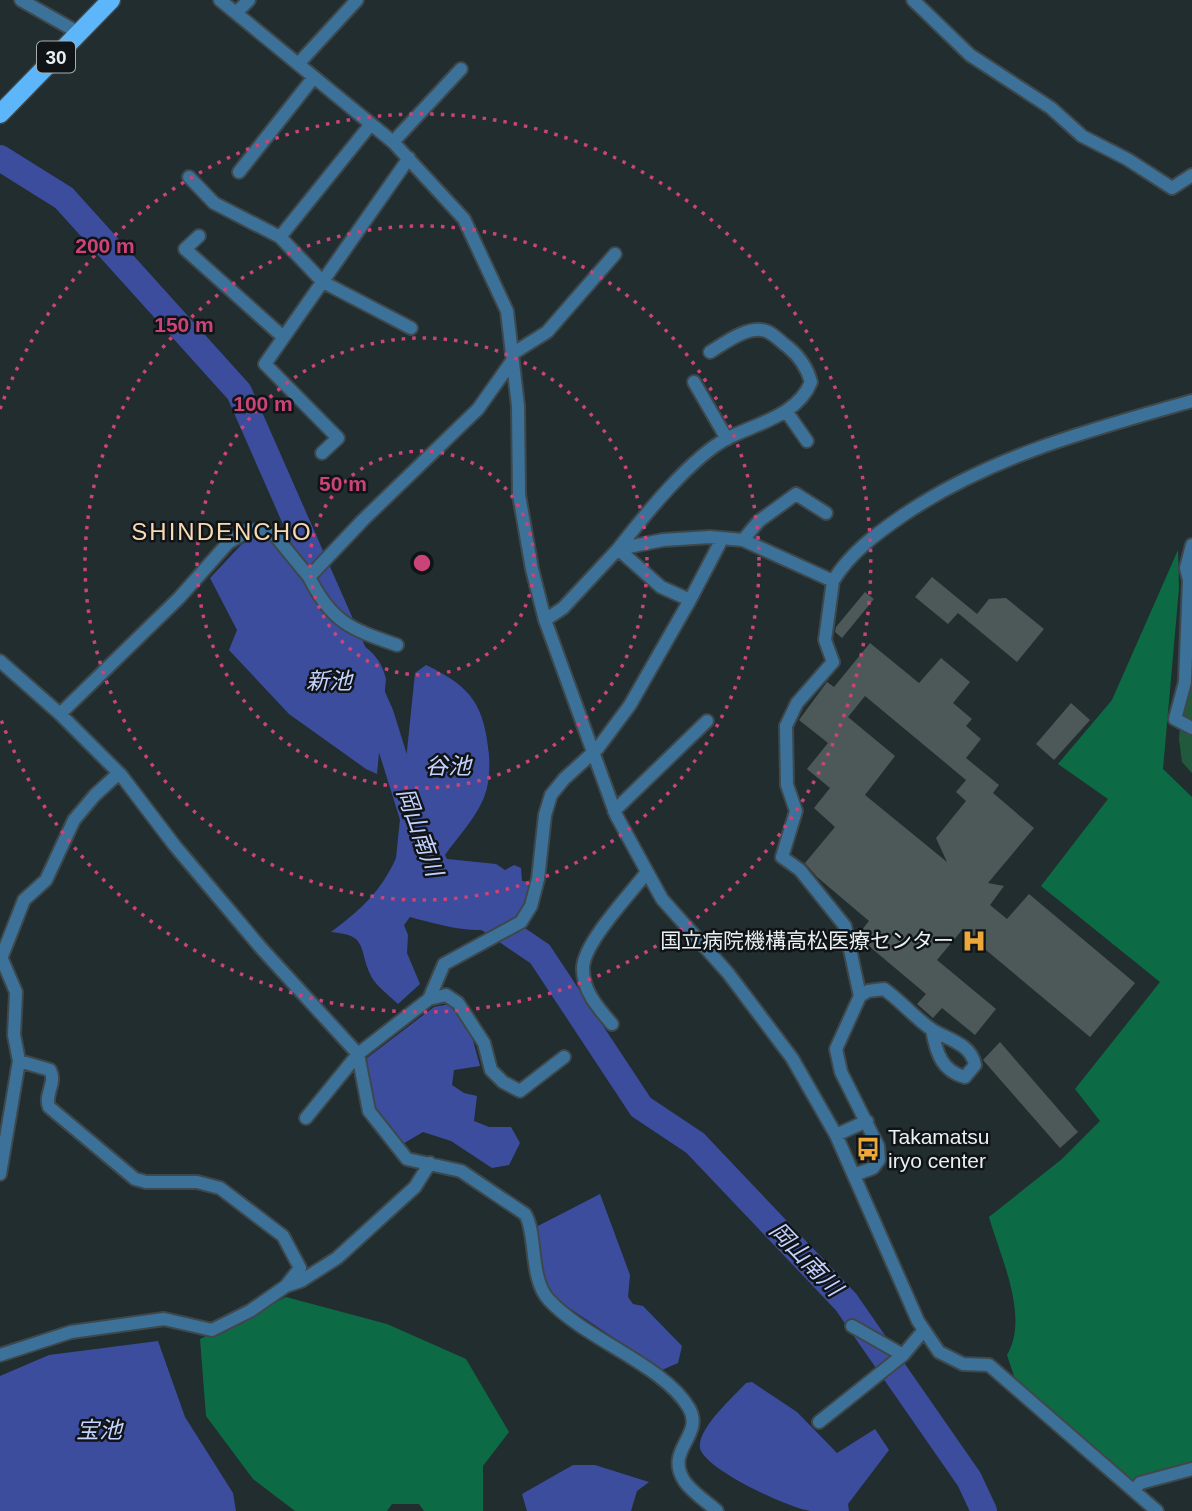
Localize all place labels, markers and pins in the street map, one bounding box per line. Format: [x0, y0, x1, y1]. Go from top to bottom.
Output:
centre of rings [410, 551, 434, 575]
hospital icon: 国立病院機構高松医療センター [960, 927, 988, 955]
place label: 国立病院機構高松医療センター [660, 929, 954, 952]
place label: Takamatsu iryo center [888, 1125, 990, 1172]
bus stop icon: Takamatsu iryo center [854, 1135, 882, 1163]

